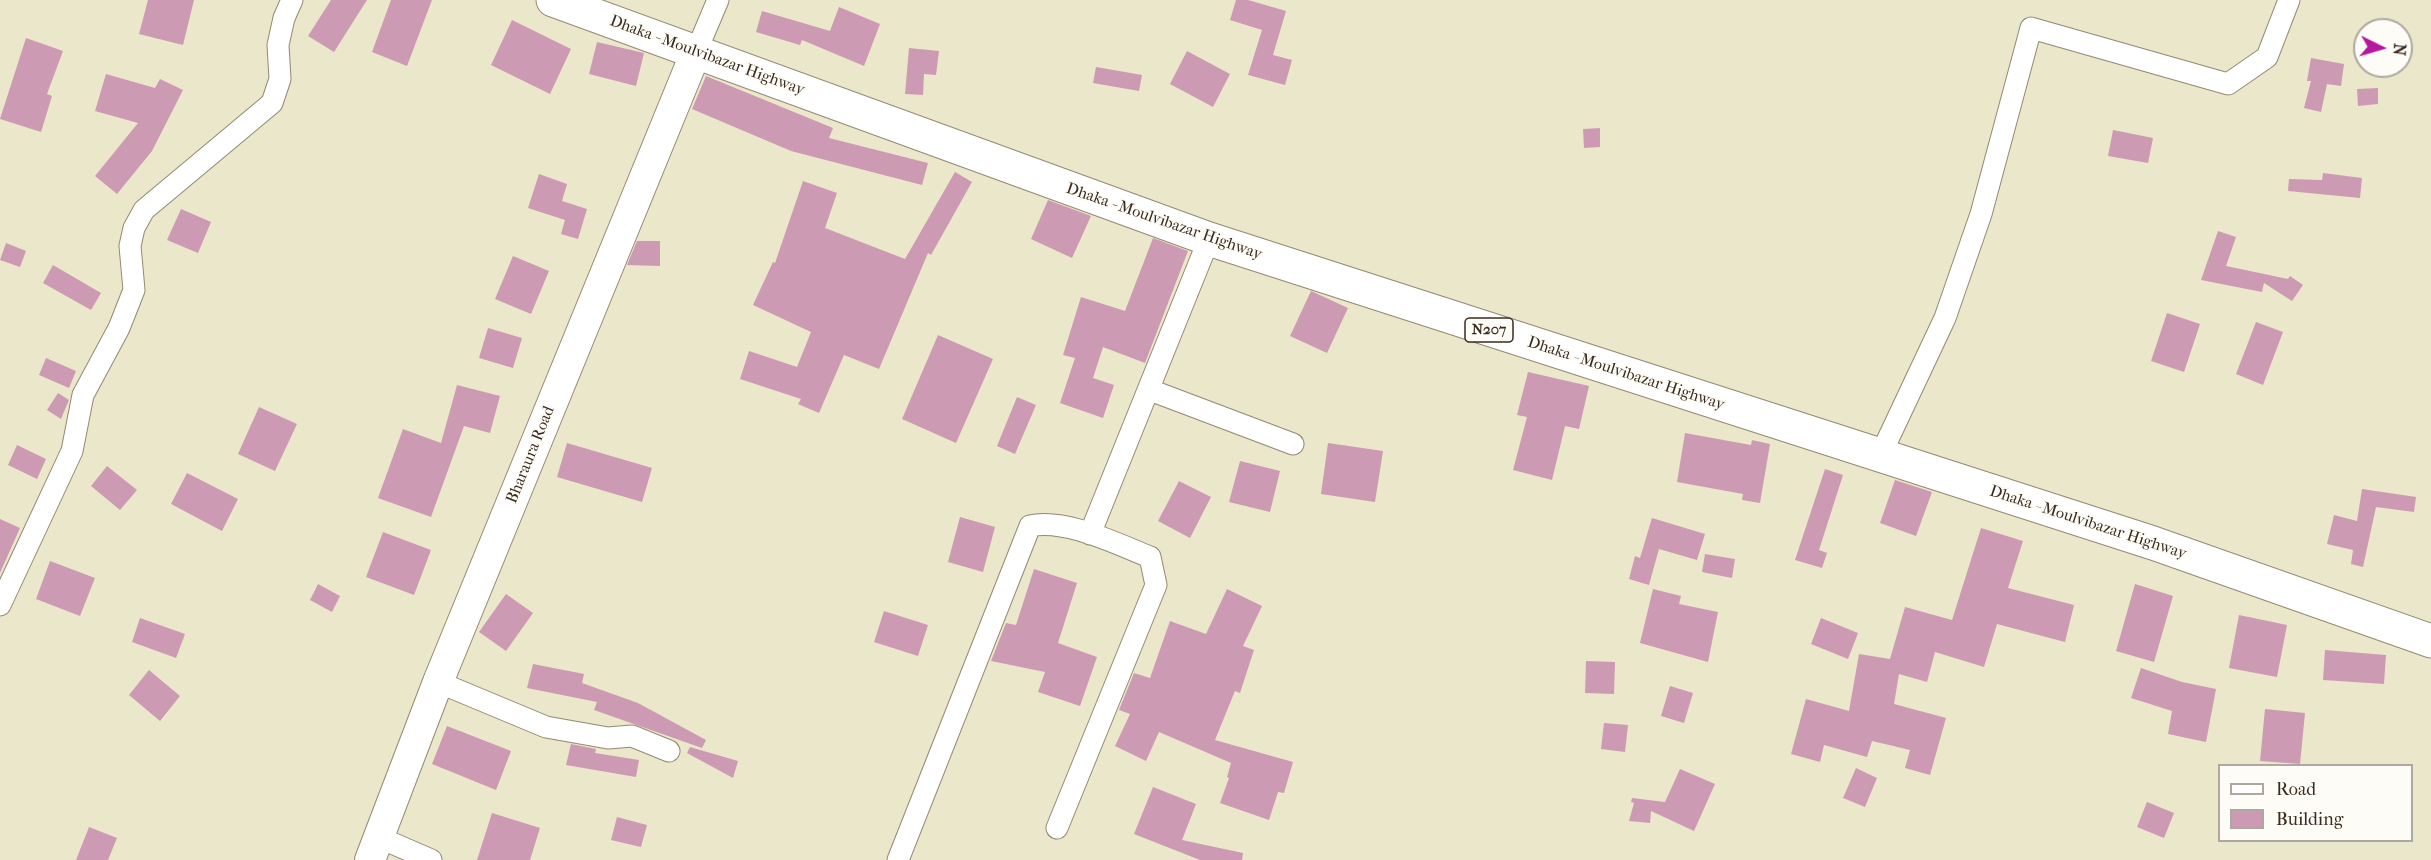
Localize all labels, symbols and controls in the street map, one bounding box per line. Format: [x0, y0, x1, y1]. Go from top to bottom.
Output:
street label: Dhaka - Moulvibazar Highway [607, 12, 807, 100]
north arrow [2353, 18, 2413, 78]
text: N [2389, 43, 2409, 56]
street label: Dhaka - Moulvibazar Highway [1064, 179, 1264, 265]
road number: N207 [1465, 318, 1513, 342]
street label: Dhaka - Moulvibazar Highway [1525, 333, 1727, 415]
street label: Bharaura Road [503, 404, 559, 506]
street label: Dhaka - Moulvibazar Highway [1987, 482, 2189, 564]
legend [2218, 764, 2413, 842]
text: Road [2276, 779, 2316, 800]
text: Building [2276, 809, 2343, 830]

